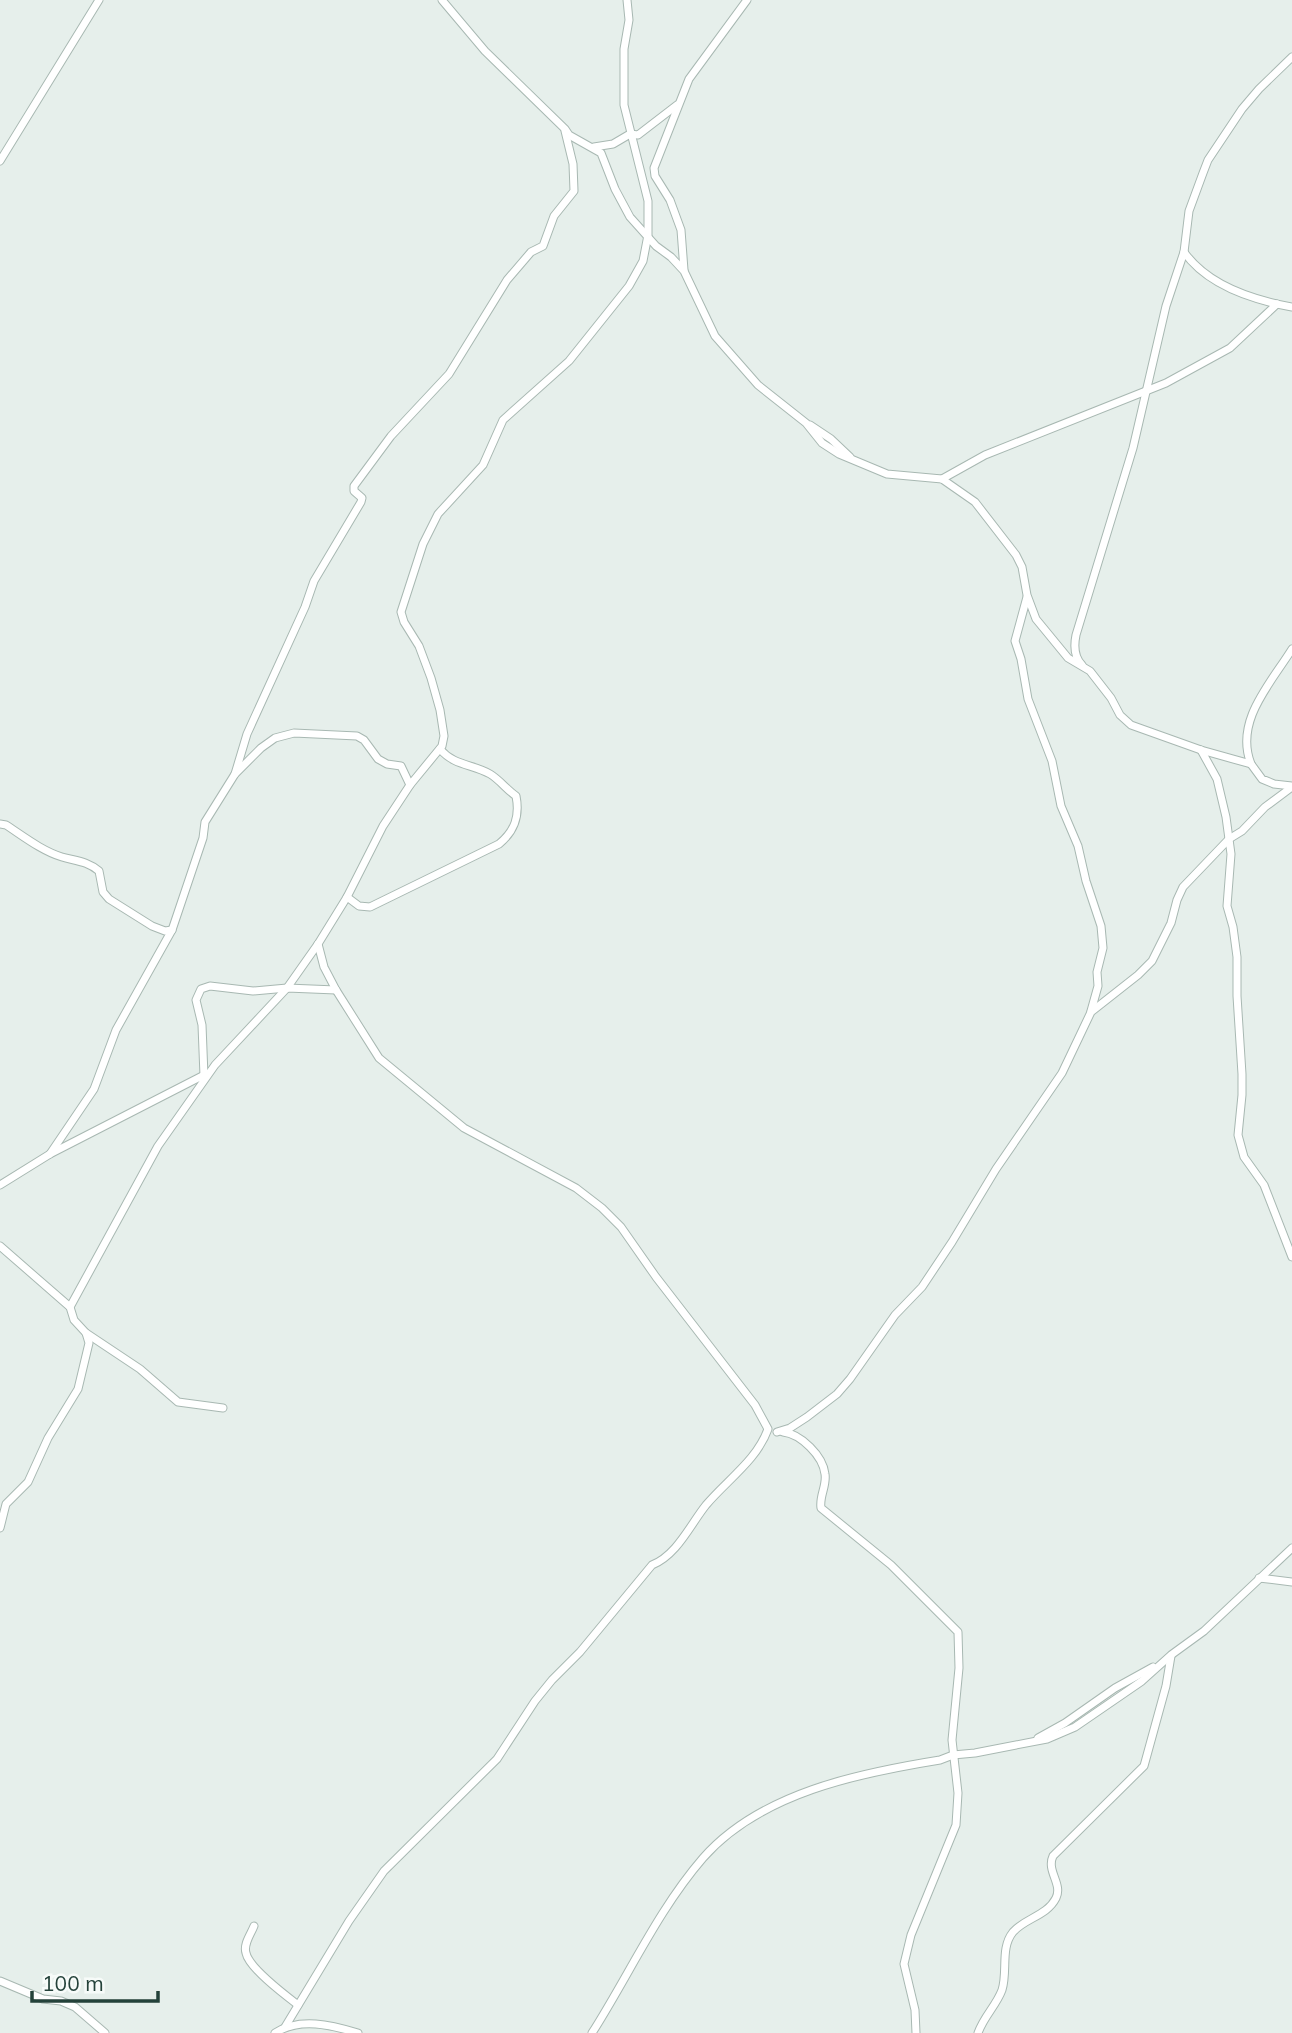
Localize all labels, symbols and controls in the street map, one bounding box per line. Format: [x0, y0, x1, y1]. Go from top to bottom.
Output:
scale bar [32, 1960, 158, 2004]
text: 100 m [42, 1970, 104, 1996]

